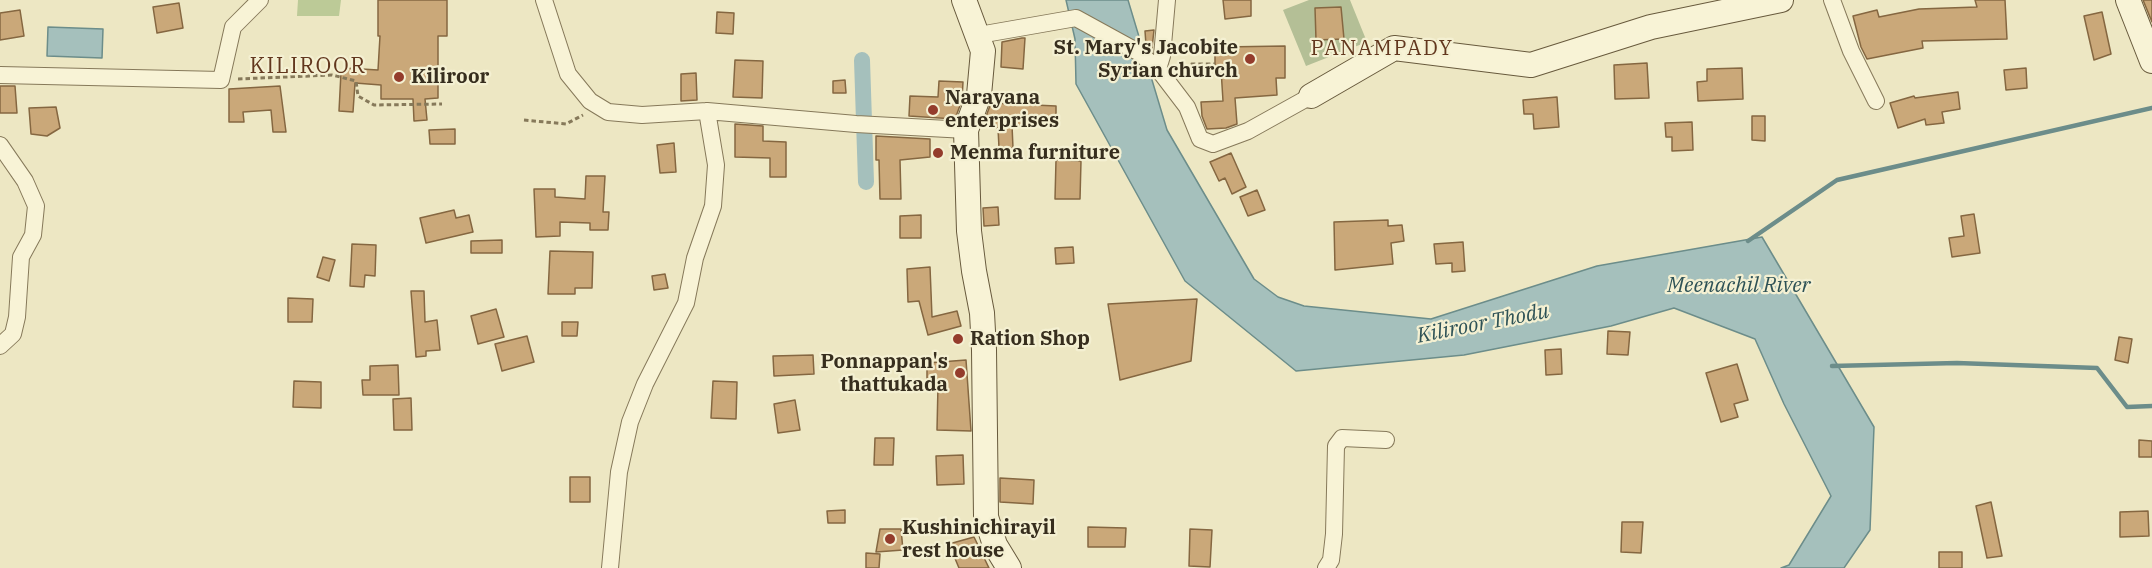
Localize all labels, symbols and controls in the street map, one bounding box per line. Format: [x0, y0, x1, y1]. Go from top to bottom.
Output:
place label: St. Mary's Jacobite Syrian church [1054, 36, 1238, 83]
district label: PANAMPADY [1310, 36, 1454, 62]
marker: St. Mary's Jacobite Syrian church [1243, 52, 1257, 66]
district label: KILIROOR [250, 54, 366, 80]
place label: Kiliroor [411, 65, 489, 89]
marker: Kiliroor [392, 70, 406, 84]
place label: Narayana enterprises [945, 86, 1059, 133]
marker: Narayana enterprises [926, 103, 940, 117]
place label: Menma furniture [950, 141, 1120, 165]
marker: Menma furniture [931, 146, 945, 160]
water label: Meenachil River [1667, 273, 1811, 299]
water label: Kiliroor Thodu [1415, 299, 1551, 349]
place label: Ration Shop [970, 327, 1090, 351]
marker: Ration Shop [951, 332, 965, 346]
place label: Ponnappan's thattukada [820, 350, 948, 397]
marker: Ponnappan's thattukada [953, 366, 967, 380]
place label: Kushinichirayil rest house [902, 516, 1056, 563]
marker: Kushinichirayil rest house [883, 532, 897, 546]

